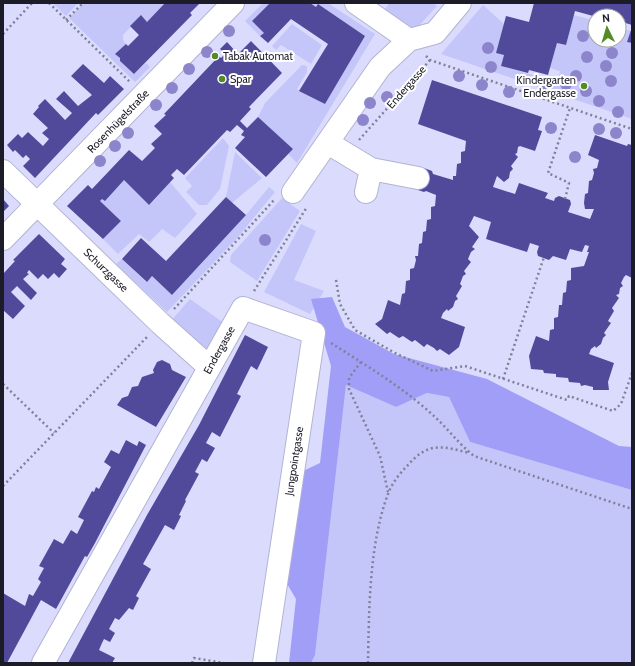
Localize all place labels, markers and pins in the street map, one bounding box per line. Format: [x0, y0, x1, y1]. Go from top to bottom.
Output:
place label: Tabak Automat [223, 49, 293, 63]
marker: Tabak Automat [210, 51, 220, 61]
place label: Spar [230, 72, 252, 86]
place label: Kindergarten Endergasse [516, 73, 576, 100]
marker: Spar [217, 74, 227, 84]
marker: Kindergarten Endergasse [579, 81, 589, 91]

